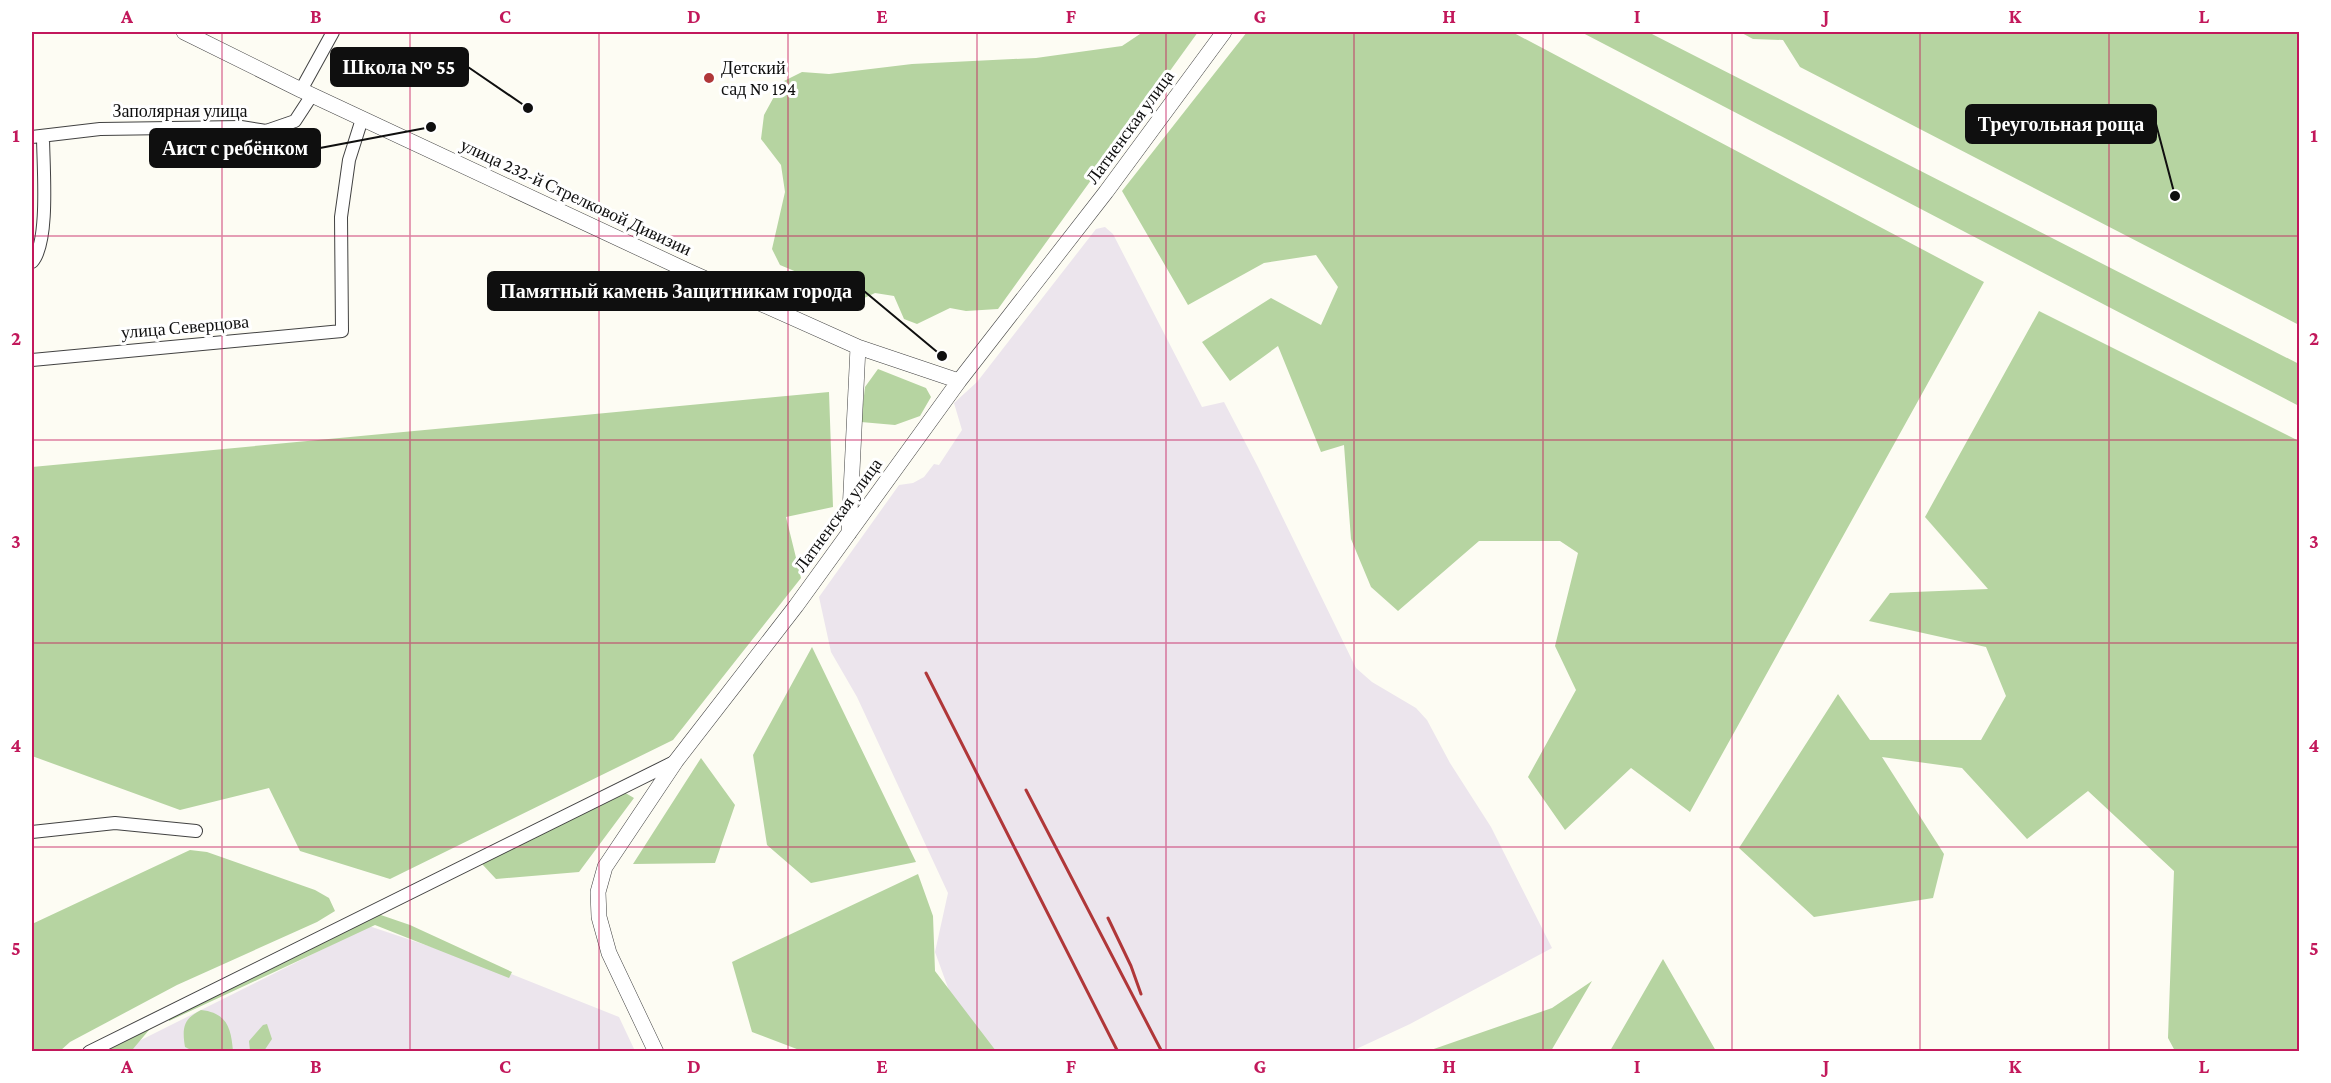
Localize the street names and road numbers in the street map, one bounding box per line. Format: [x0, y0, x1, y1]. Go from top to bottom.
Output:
street label: Латненская улица [1082, 66, 1178, 188]
street label: Заполярная улица [112, 101, 248, 121]
street label: улица 232-й Стрелковой Дивизии [457, 135, 695, 260]
street label: улица Северцова [120, 311, 250, 343]
street label: Латненская улица [790, 454, 886, 576]

